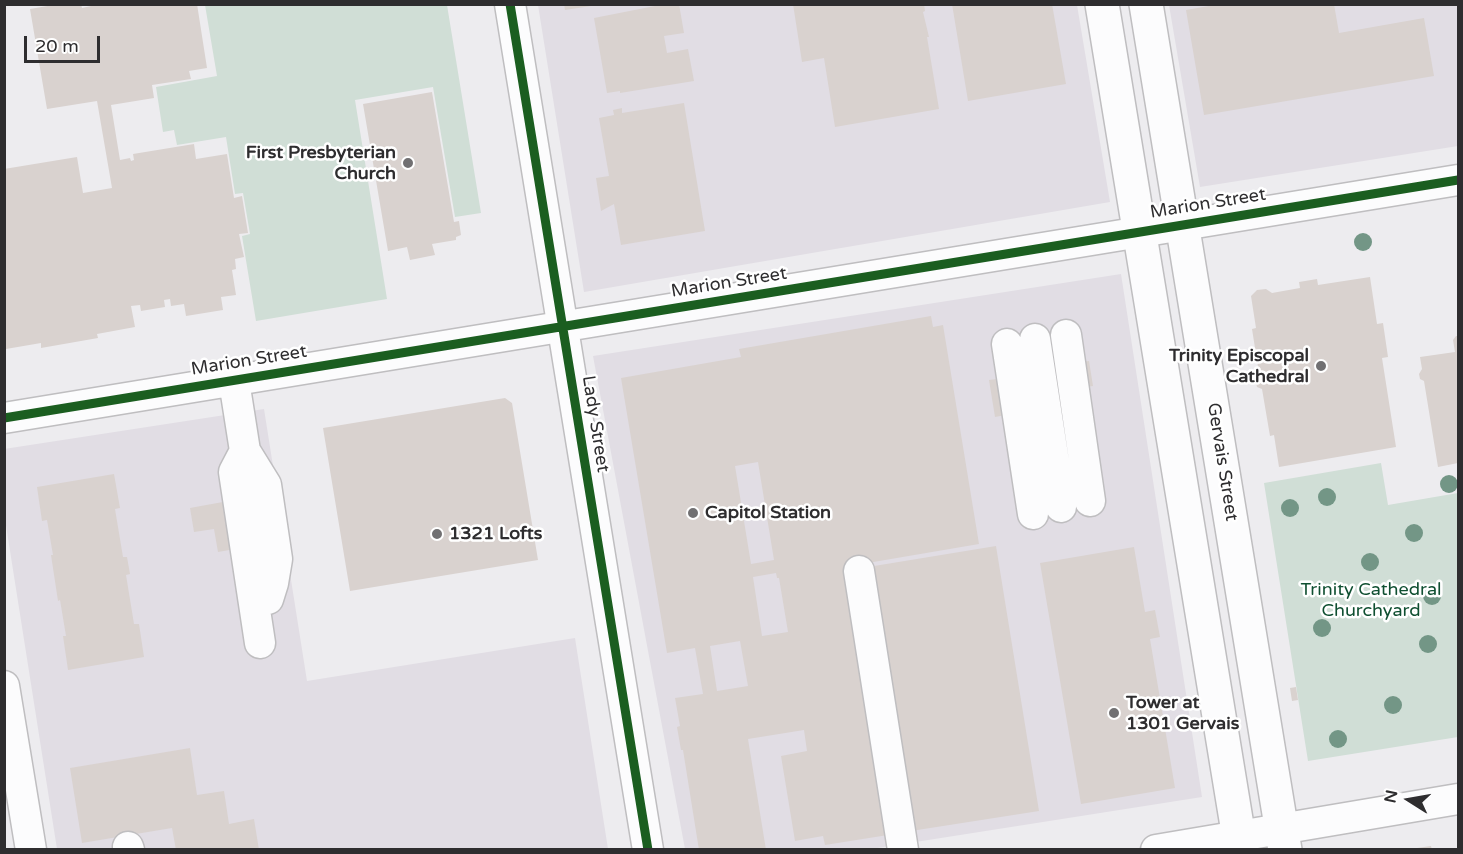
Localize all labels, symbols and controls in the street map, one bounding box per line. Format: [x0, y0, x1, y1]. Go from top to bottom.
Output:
scale bar [27, 24, 104, 62]
text: 20 m [35, 35, 79, 57]
place label: First Presbyterian Church [246, 142, 396, 184]
marker: First Presbyterian Church [401, 156, 415, 170]
street label: Marion Street [1149, 184, 1267, 224]
street label: Marion Street [670, 263, 788, 303]
street label: Marion Street [190, 341, 308, 381]
place label: Trinity Episcopal Cathedral [1169, 345, 1309, 388]
marker: Trinity Episcopal Cathedral [1314, 359, 1328, 373]
street label: Lady Street [577, 374, 613, 474]
street label: Gervais Street [1202, 401, 1242, 523]
place label: Capitol Station [705, 502, 831, 524]
marker: Capitol Station [686, 506, 700, 520]
place label: 1321 Lofts [449, 523, 542, 545]
marker: 1321 Lofts [430, 527, 444, 541]
park label: Trinity Cathedral Churchyard [1300, 579, 1442, 622]
place label: Tower at 1301 Gervais [1126, 692, 1239, 734]
marker: Tower at 1301 Gervais [1107, 706, 1121, 720]
north arrow [1379, 770, 1439, 830]
text: N [1380, 788, 1402, 805]

